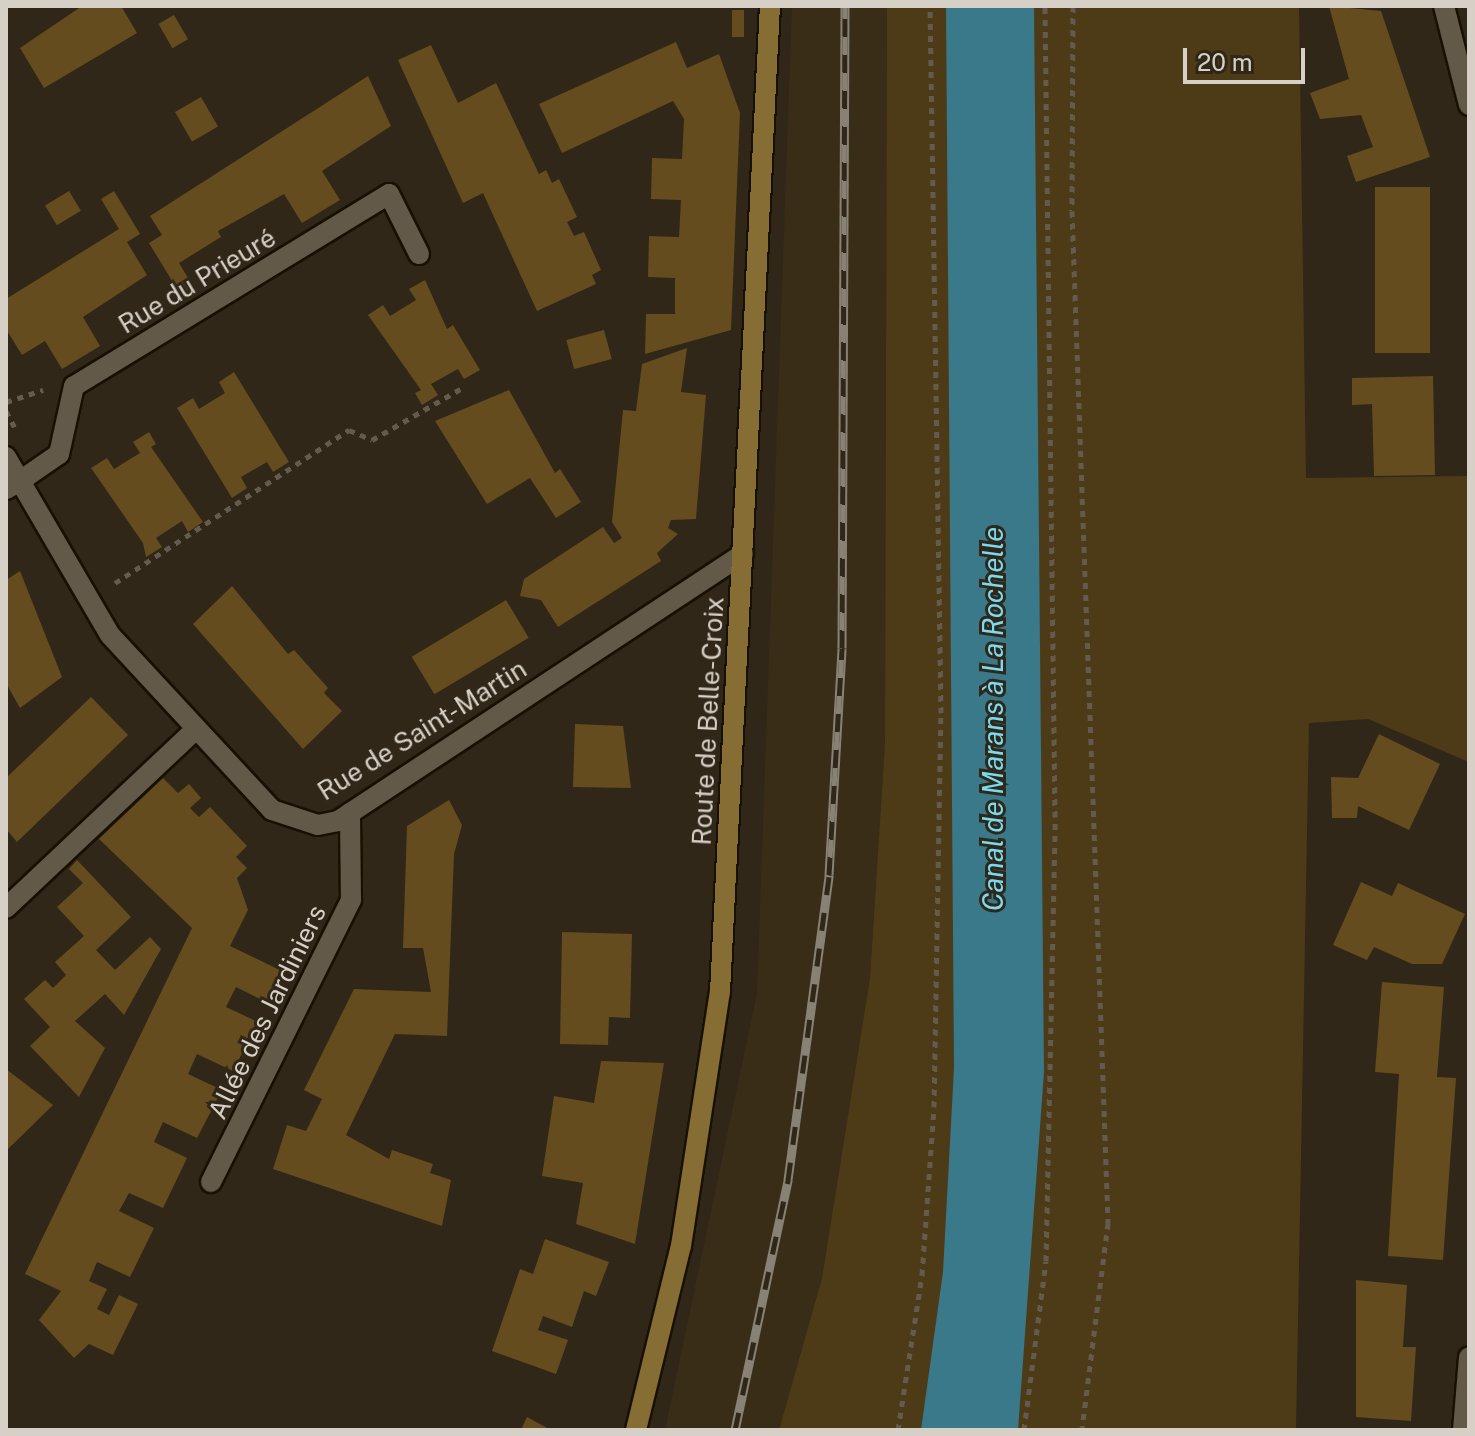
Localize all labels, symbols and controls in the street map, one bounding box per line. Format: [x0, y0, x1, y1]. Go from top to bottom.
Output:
scale bar [1187, 32, 1309, 82]
text: 20 m [1197, 48, 1253, 76]
street label: Rue du Prieuré [113, 222, 281, 340]
water label: Canal de Marans à La Rochelle [976, 526, 1010, 912]
street label: Route de Belle-Croix [686, 595, 730, 847]
street label: Rue de Saint-Martin [312, 653, 532, 807]
street label: Allée des Jardiniers [202, 900, 332, 1124]

